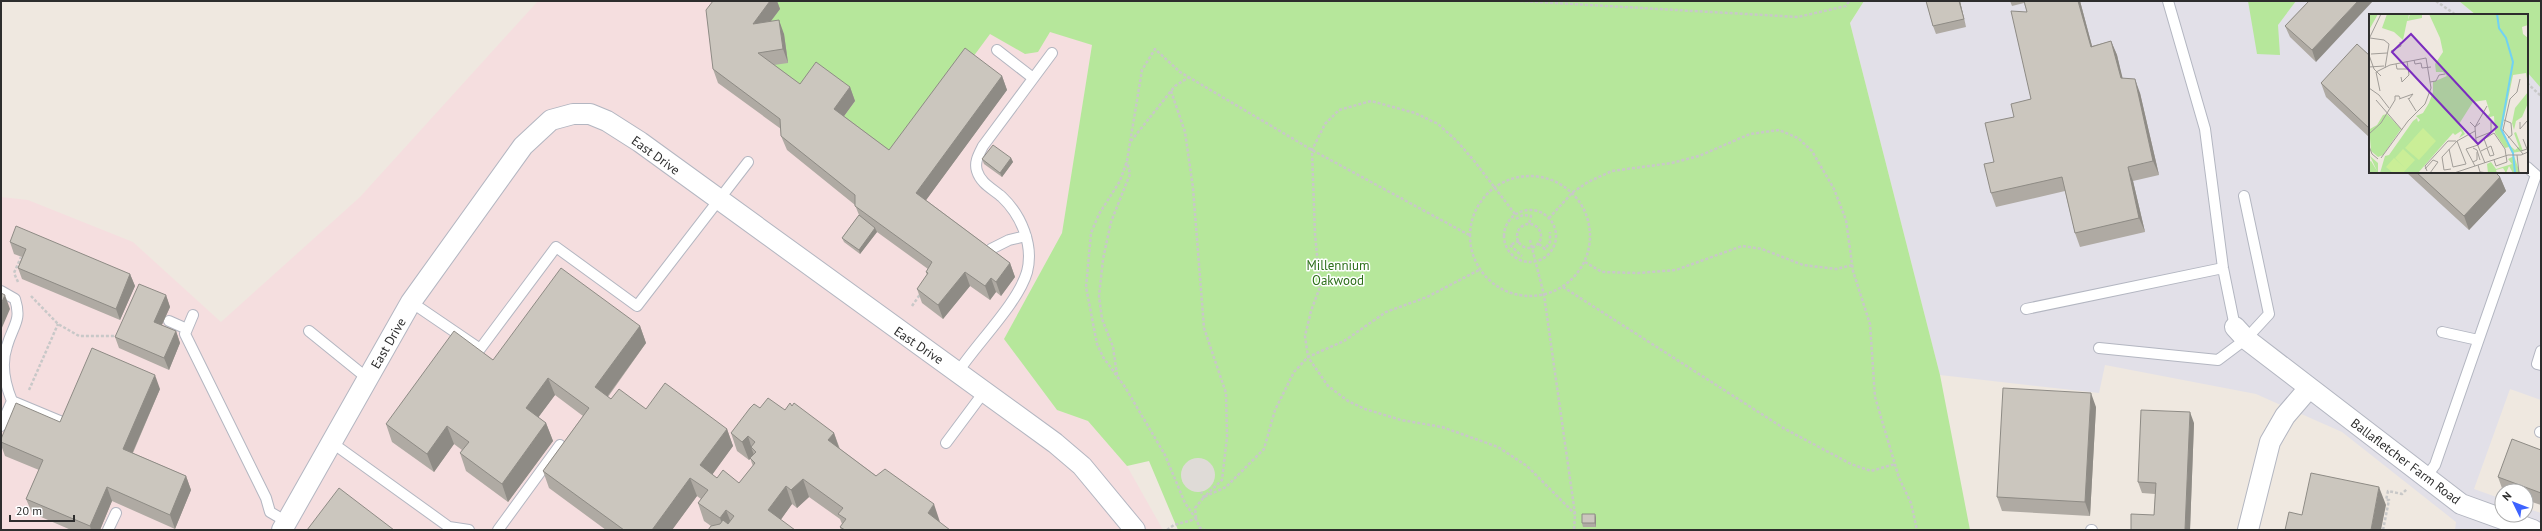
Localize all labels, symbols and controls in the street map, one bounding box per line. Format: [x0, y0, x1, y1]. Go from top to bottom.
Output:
inset map [2369, 14, 2528, 173]
street label: East Drive [628, 132, 683, 179]
park label: Millennium Oakwood [1306, 257, 1370, 289]
street label: East Drive [367, 315, 410, 372]
street label: East Drive [891, 323, 947, 368]
street label: Ballafletcher Farm Road [2347, 415, 2464, 508]
north arrow [2494, 483, 2534, 523]
text: N [2499, 489, 2514, 504]
scale bar [10, 497, 74, 523]
text: 20 m [16, 503, 42, 518]

